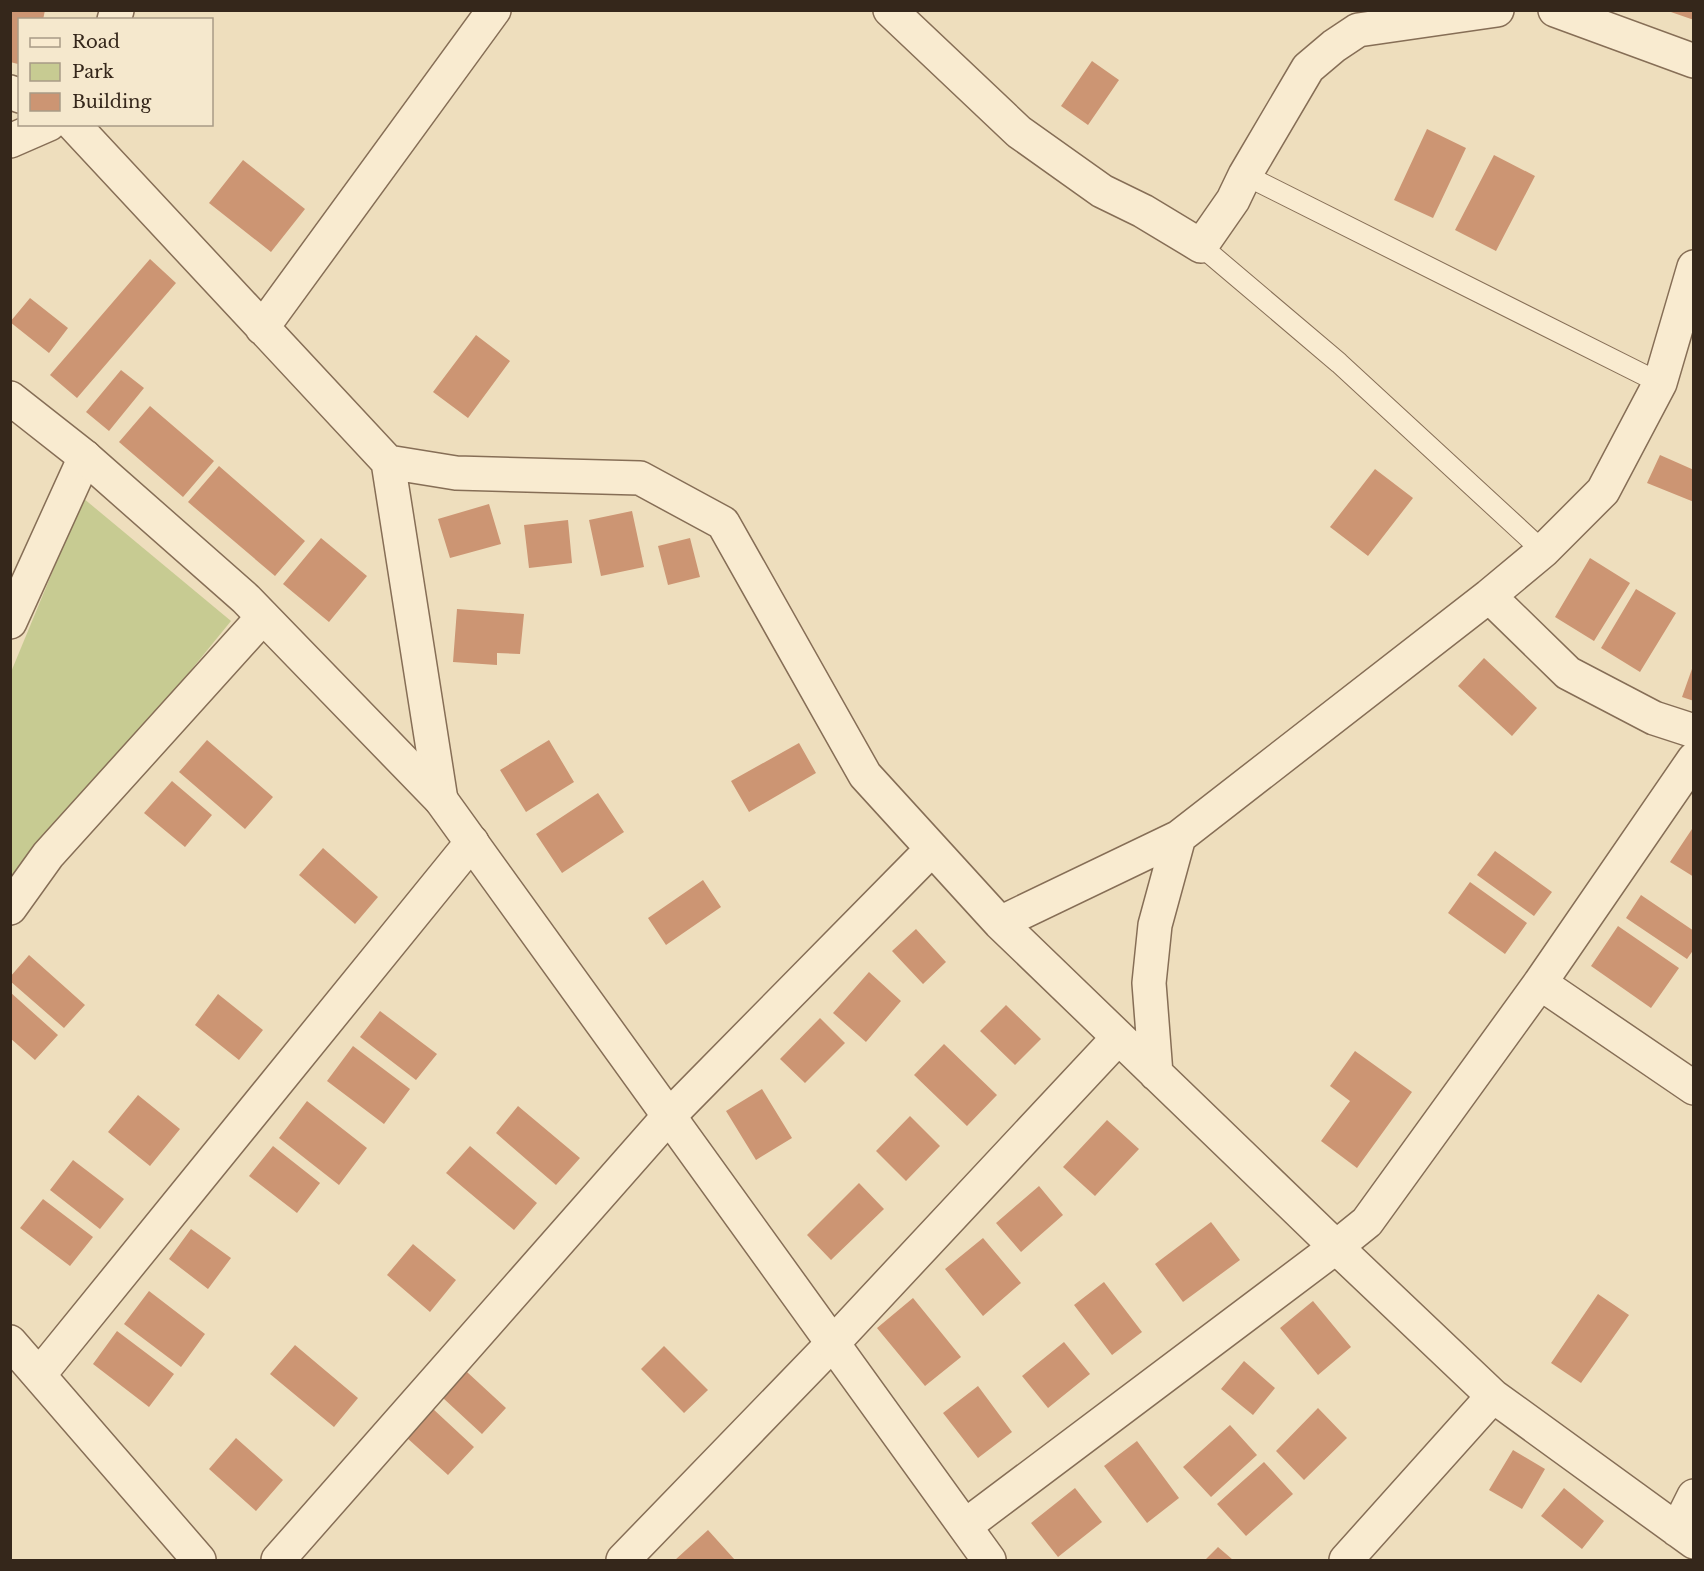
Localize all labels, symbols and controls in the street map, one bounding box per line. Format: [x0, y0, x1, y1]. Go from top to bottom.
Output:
legend [18, 18, 213, 126]
text: Road [72, 31, 120, 53]
text: Park [72, 61, 114, 83]
text: Building [72, 91, 151, 113]

